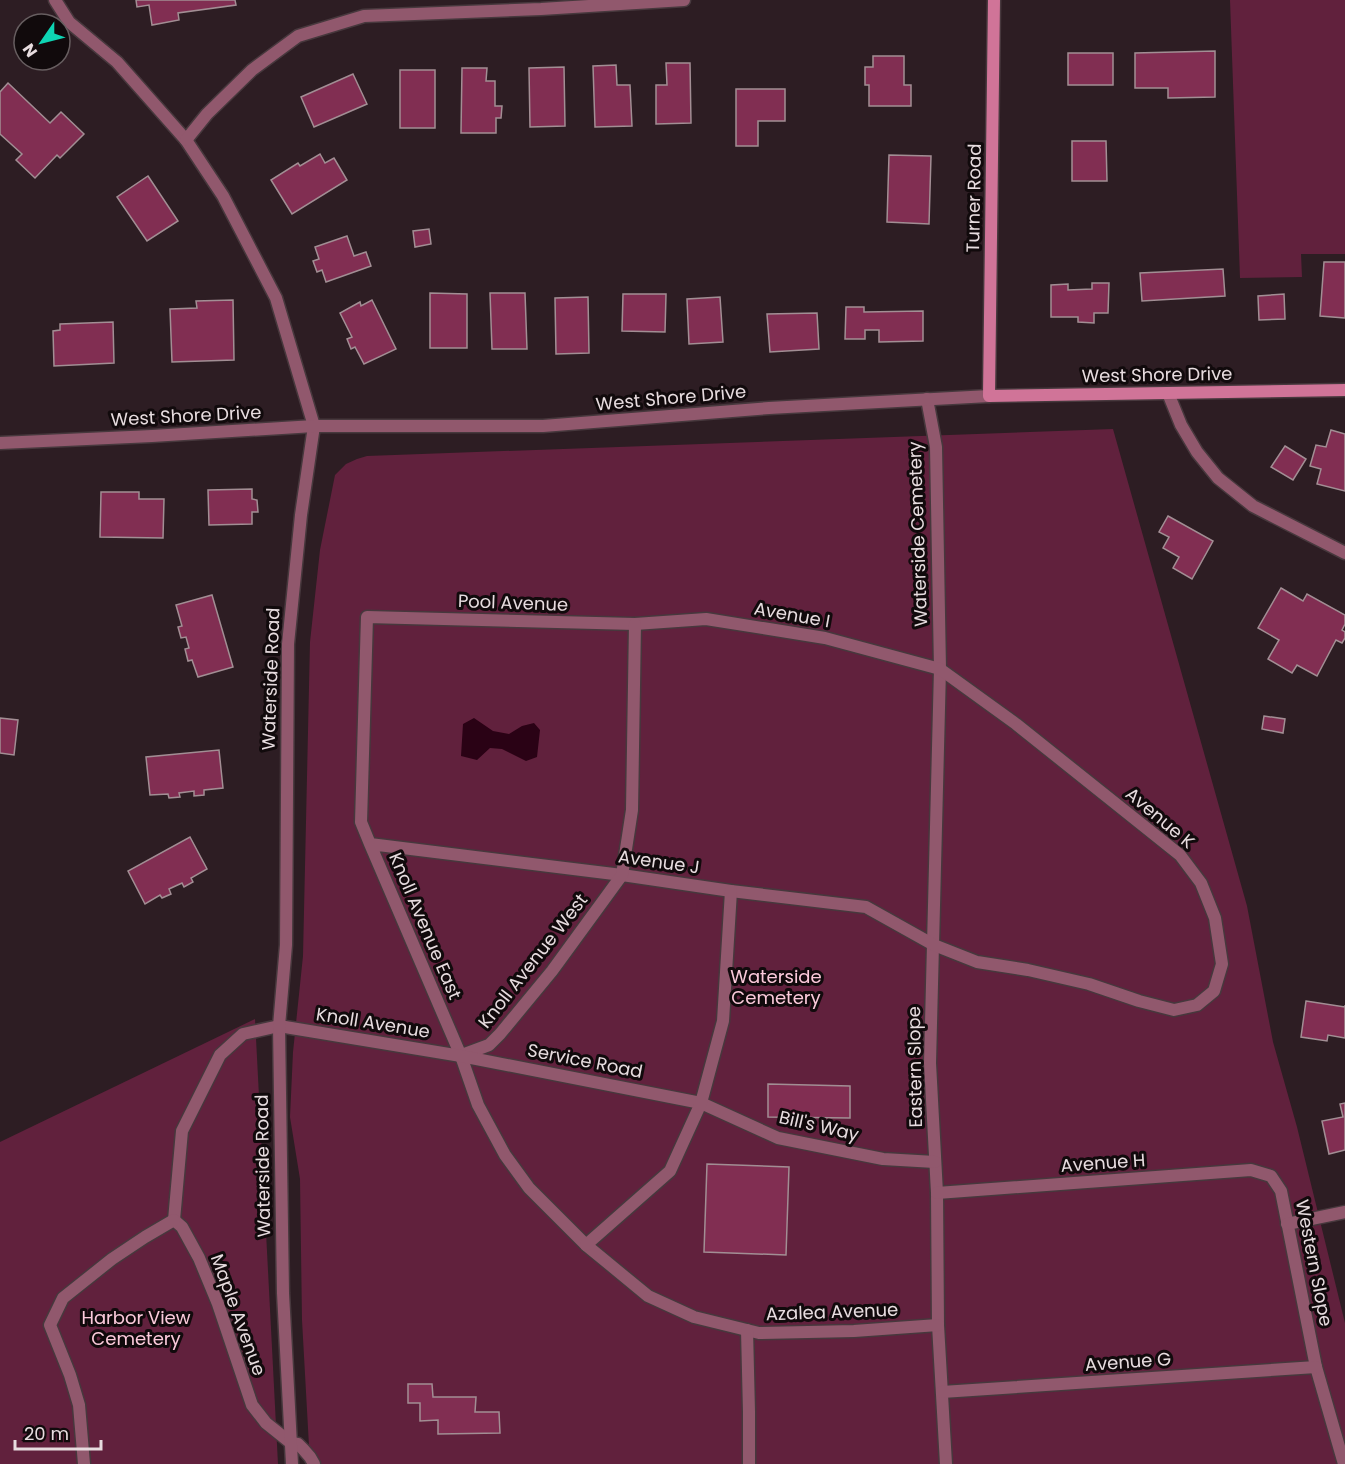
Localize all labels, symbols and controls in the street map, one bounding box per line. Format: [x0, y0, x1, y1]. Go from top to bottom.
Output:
north arrow [12, 12, 72, 72]
text: N [17, 39, 43, 62]
street label: Turner Road [960, 143, 987, 253]
street label: West Shore Drive [1081, 361, 1233, 388]
street label: West Shore Drive [595, 378, 747, 417]
street label: West Shore Drive [110, 399, 262, 432]
street label: Waterside Cemetery [902, 441, 933, 627]
street label: Pool Avenue [457, 588, 569, 617]
street label: Avenue I [752, 596, 832, 633]
street label: Waterside Road [256, 607, 285, 751]
street label: Avenue K [1120, 781, 1200, 854]
street label: Avenue J [617, 843, 701, 880]
street label: Knoll Avenue East [383, 849, 468, 1003]
street label: Knoll Avenue West [472, 888, 593, 1033]
park label: Waterside Cemetery [730, 964, 822, 1010]
street label: Knoll Avenue [314, 1001, 432, 1044]
street label: Eastern Slope [901, 1006, 928, 1128]
street label: Service Road [525, 1037, 645, 1084]
street label: Waterside Road [249, 1094, 276, 1238]
street label: Bill's Way [777, 1104, 862, 1147]
street label: Avenue H [1060, 1147, 1146, 1178]
street label: Western Slope [1290, 1197, 1339, 1328]
street label: Maple Avenue [205, 1250, 272, 1379]
street label: Azalea Avenue [765, 1297, 899, 1326]
park label: Harbor View Cemetery [81, 1305, 191, 1351]
street label: Avenue G [1084, 1346, 1172, 1377]
scale bar [15, 1413, 100, 1451]
text: 20 m [24, 1421, 69, 1446]

